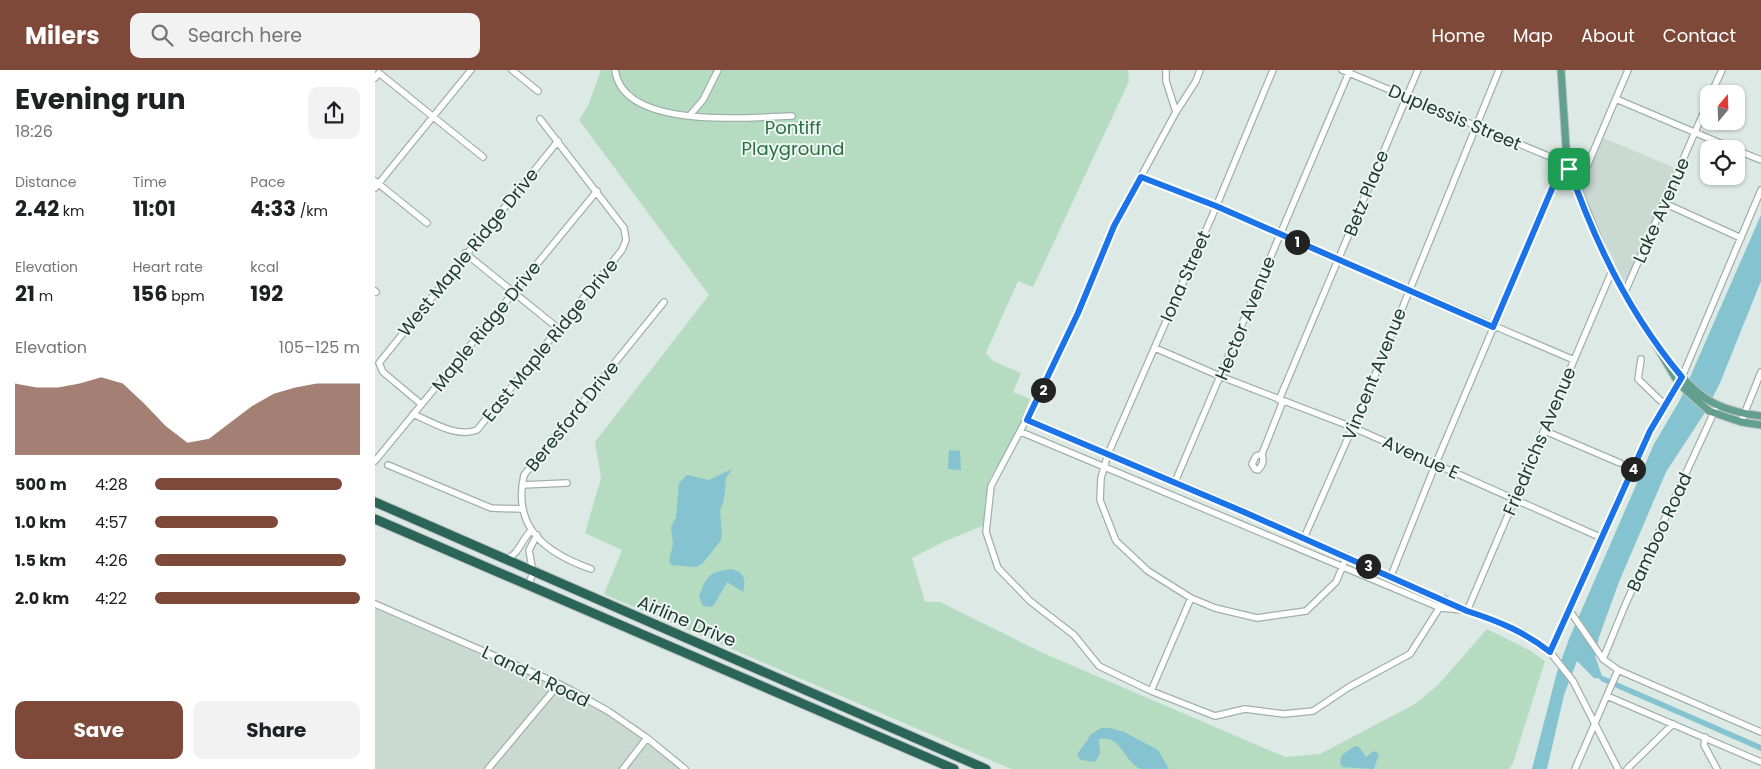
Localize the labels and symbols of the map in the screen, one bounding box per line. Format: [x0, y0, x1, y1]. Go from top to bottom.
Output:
street label: Duplessis Street [1385, 78, 1525, 156]
north arrow [1700, 85, 1745, 130]
park label: Pontiff Playground [742, 115, 844, 161]
street label: Betz Place [1337, 146, 1395, 240]
pin [1548, 148, 1590, 190]
street label: Lake Avenue [1627, 153, 1695, 267]
street label: West Maple Ridge Drive [393, 163, 543, 341]
street label: Iona Street [1154, 227, 1216, 325]
pin: 1 [1285, 230, 1309, 254]
street label: Hector Avenue [1209, 252, 1281, 384]
street label: East Maple Ridge Drive [476, 253, 624, 427]
street label: Maple Ridge Drive [427, 257, 545, 395]
street label: Vincent Avenue [1336, 304, 1412, 444]
street label: Beresford Drive [520, 355, 624, 477]
street label: Friedrichs Avenue [1496, 363, 1582, 519]
pin: 2 [1031, 378, 1055, 402]
street label: Avenue E [1379, 429, 1463, 485]
pin: 4 [1621, 456, 1645, 482]
street label: Bamboo Road [1621, 468, 1697, 596]
pin: 3 [1355, 554, 1381, 578]
street label: Airline Drive [634, 589, 740, 653]
street label: L and A Road [478, 639, 594, 713]

